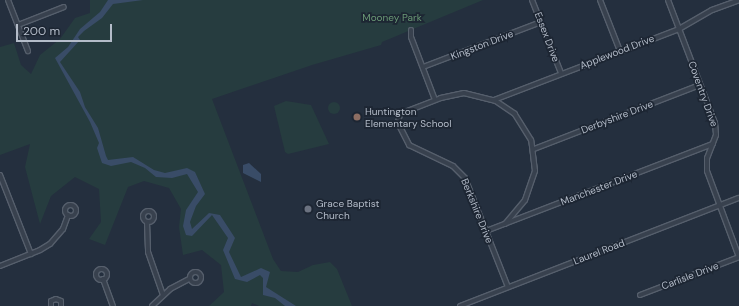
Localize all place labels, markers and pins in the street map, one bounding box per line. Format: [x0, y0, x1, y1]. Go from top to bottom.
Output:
place label: Huntington Elementary School [365, 105, 452, 128]
marker: Huntington Elementary School [352, 112, 362, 122]
place label: Grace Baptist Church [316, 197, 379, 220]
marker: Grace Baptist Church [303, 204, 313, 214]

